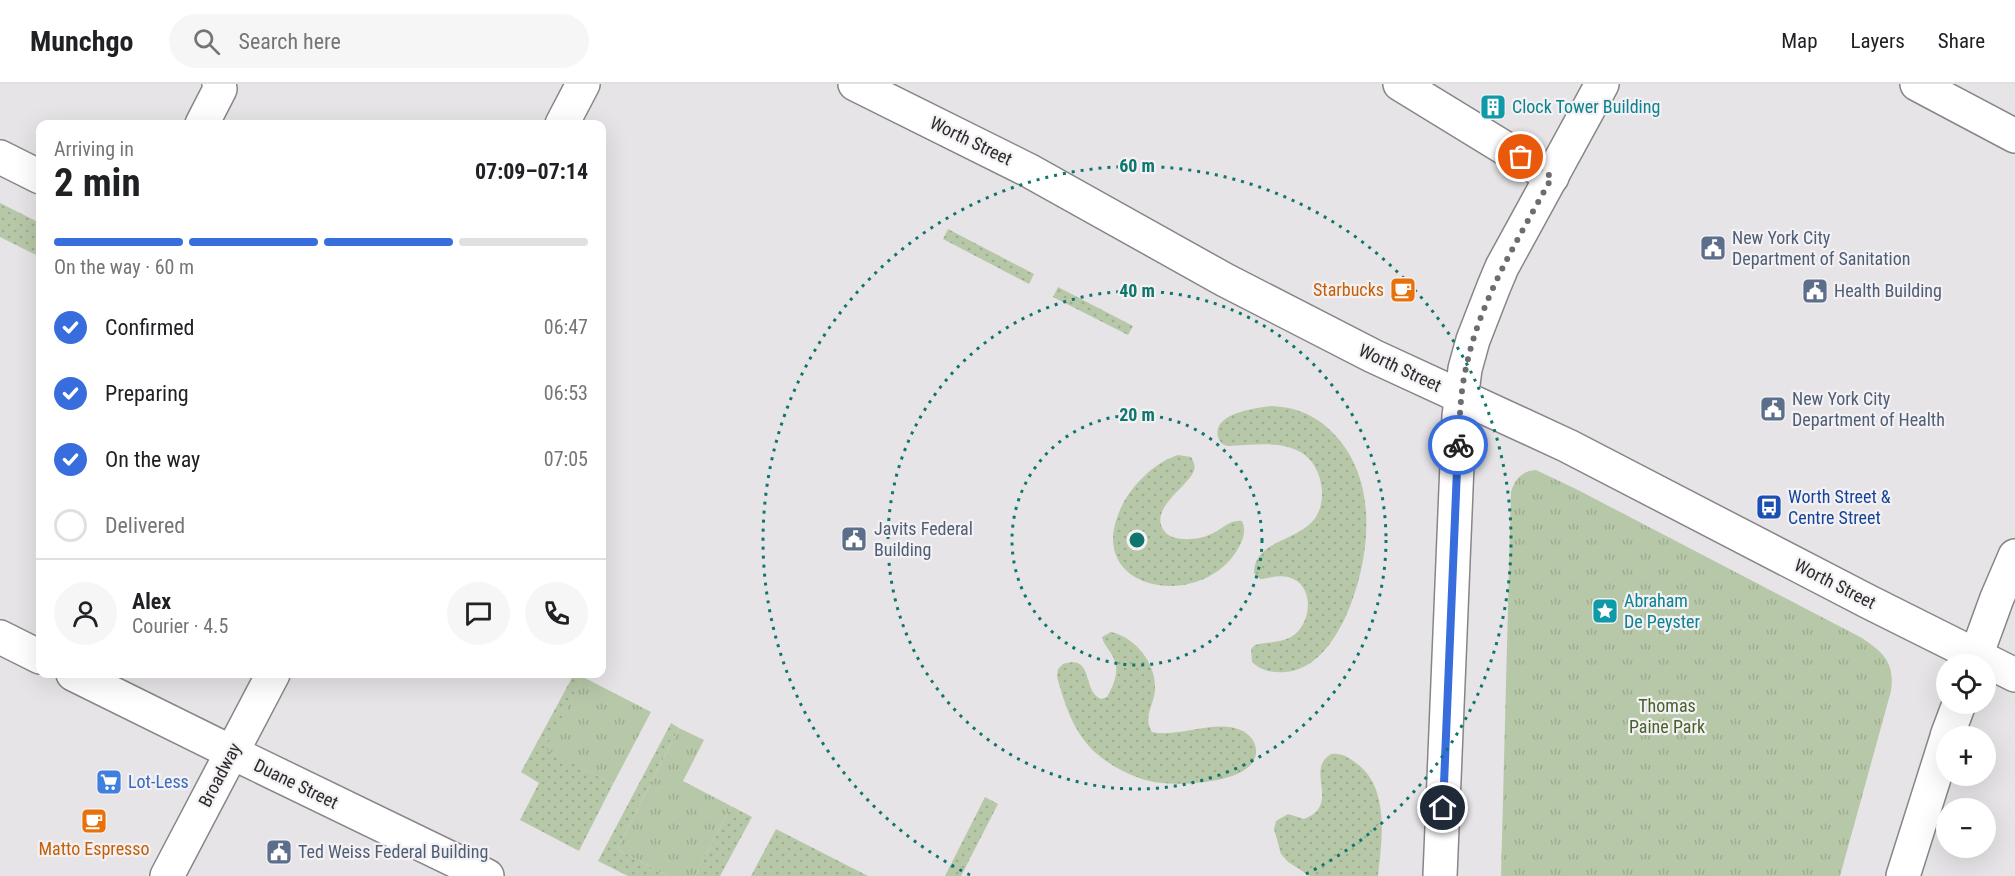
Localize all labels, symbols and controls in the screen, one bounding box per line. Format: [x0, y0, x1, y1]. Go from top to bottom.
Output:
search box [169, 14, 589, 68]
text: Munchgo [30, 25, 133, 58]
icon: search [190, 25, 223, 58]
text: Search here [238, 29, 341, 54]
text: Map [1781, 29, 1818, 53]
text: Layers [1851, 29, 1905, 53]
text: Share [1938, 29, 1985, 53]
building icon: Clock Tower Building [1478, 92, 1508, 122]
place label: Clock Tower Building [1512, 96, 1660, 117]
street label: Worth Street [927, 112, 1016, 169]
pin [1495, 131, 1546, 182]
text: Arriving in [54, 137, 134, 161]
icon: bag [1504, 140, 1537, 173]
text: 60 m [1119, 155, 1155, 176]
text: 07:09–07:14 [475, 159, 588, 184]
text: 2 min [54, 160, 141, 206]
place label: New York City Department of Sanitation [1732, 227, 1910, 269]
public building icon: New York City Department of Sanitation [1698, 233, 1728, 263]
text: On the way · 60 m [54, 255, 194, 279]
cafe icon: Starbucks [1388, 275, 1418, 305]
public building icon: Health Building [1800, 276, 1830, 306]
place label: Starbucks [1313, 279, 1384, 300]
text: 40 m [1119, 280, 1155, 301]
place label: Health Building [1834, 280, 1942, 301]
icon: check [54, 311, 87, 344]
text: Confirmed [105, 315, 194, 340]
text: 06:47 [544, 315, 588, 339]
street label: Worth Street [1356, 339, 1445, 396]
icon: check [54, 377, 87, 410]
text: Preparing [105, 381, 189, 406]
text: 06:53 [544, 381, 588, 405]
place label: New York City Department of Health [1792, 388, 1945, 430]
public building icon: New York City Department of Health [1758, 394, 1788, 424]
text: 20 m [1119, 404, 1155, 425]
courier [1428, 415, 1488, 475]
icon: bike [1442, 429, 1475, 462]
icon: check [54, 443, 87, 476]
text: On the way [105, 447, 200, 472]
text: 07:05 [544, 447, 588, 471]
place label: Worth Street & Centre Street [1788, 486, 1891, 528]
bus stop icon: Worth Street & Centre Street [1754, 492, 1784, 522]
text: Delivered [105, 513, 185, 538]
place label: Javits Federal Building [874, 518, 973, 560]
public building icon: Javits Federal Building [839, 524, 869, 554]
centre of rings [1127, 530, 1147, 550]
street label: Worth Street [1791, 554, 1880, 613]
button: person [54, 582, 117, 645]
button: chat [447, 582, 510, 645]
button: phone [525, 582, 588, 645]
text: Alex [132, 589, 171, 614]
place label: Abraham De Peyster [1624, 590, 1700, 632]
place icon: Abraham De Peyster [1590, 596, 1620, 626]
text: Courier · 4.5 [132, 614, 228, 638]
map controls [1936, 654, 1996, 858]
button: locate [1936, 654, 1996, 714]
park label: Thomas Paine Park [1629, 695, 1705, 737]
button: + [1936, 726, 1996, 786]
street label: Broadway [194, 739, 245, 810]
street label: Duane Street [251, 754, 342, 813]
supermarket icon: Lot-Less [94, 767, 124, 797]
place label: Lot-Less [128, 771, 189, 792]
pin [1417, 782, 1468, 833]
icon: home [1426, 791, 1459, 824]
button: − [1936, 798, 1996, 858]
cafe icon: Matto Espresso [79, 806, 109, 836]
public building icon: Ted Weiss Federal Building [264, 837, 294, 867]
place label: Matto Espresso [38, 838, 150, 859]
place label: Ted Weiss Federal Building [298, 841, 488, 862]

